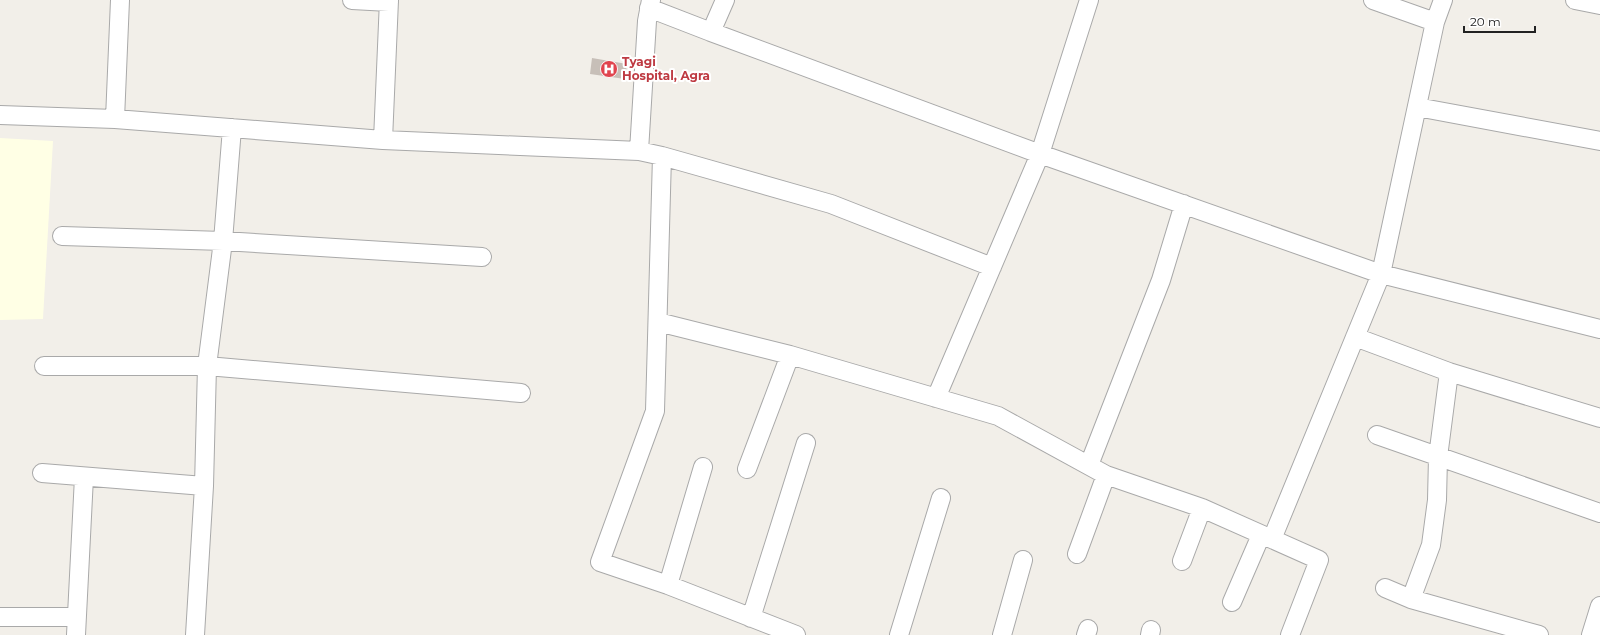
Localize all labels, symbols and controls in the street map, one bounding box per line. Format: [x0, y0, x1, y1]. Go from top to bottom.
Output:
scale bar [1464, 8, 1535, 34]
text: 20 m [1470, 14, 1501, 29]
place label: Tyagi Hospital, Agra [622, 54, 710, 83]
hospital icon: Tyagi Hospital, Agra [599, 59, 619, 79]

